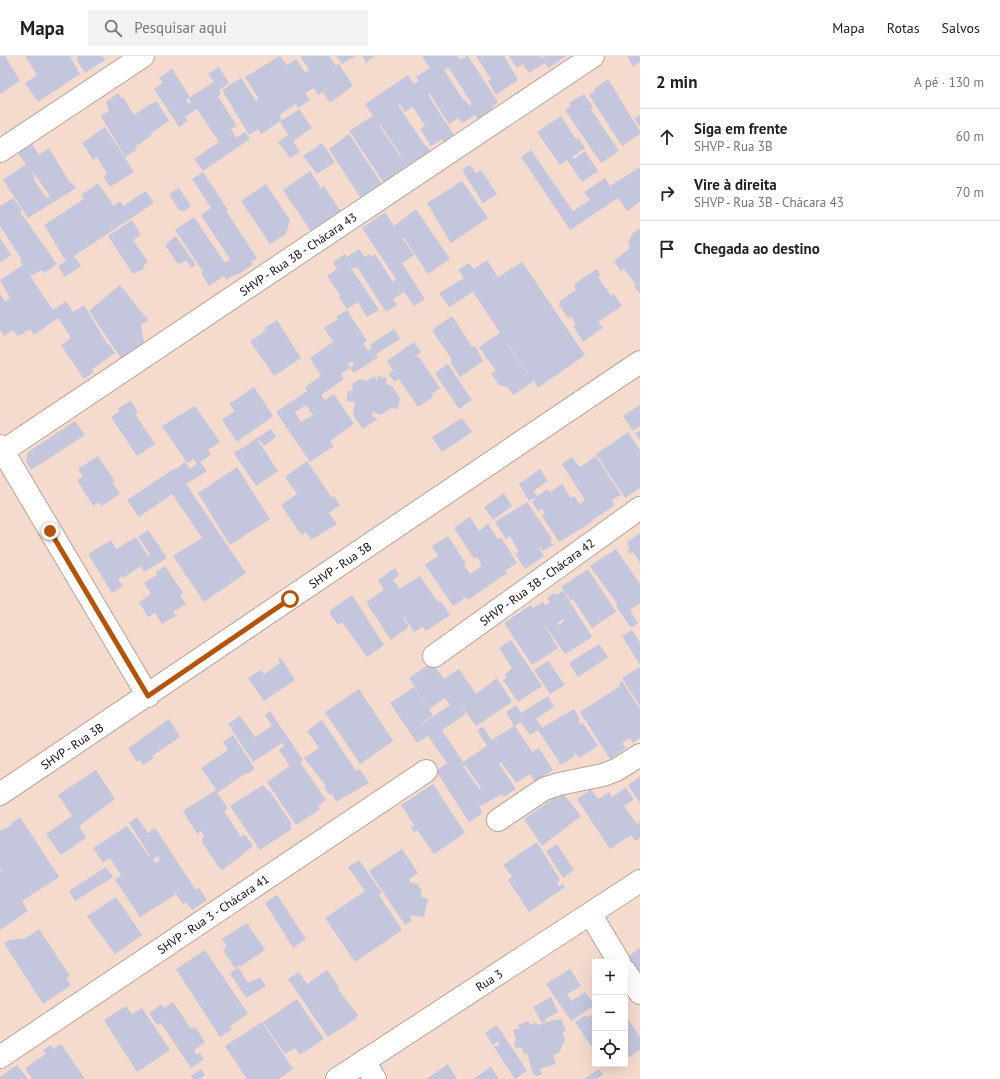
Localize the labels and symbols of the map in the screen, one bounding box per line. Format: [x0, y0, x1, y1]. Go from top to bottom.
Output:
street label: SHVP - Rua 3B - Chácara 43 [236, 209, 360, 299]
route end [41, 522, 59, 540]
street label: SHVP - Rua 3B - Chácara 42 [477, 535, 597, 629]
street label: SHVP - Rua 3B [306, 539, 374, 591]
route start [281, 590, 299, 608]
street label: SHVP - Rua 3B [38, 720, 106, 772]
street label: SHVP - Rua 3 - Chácara 41 [154, 871, 272, 957]
street label: Rua 3 [473, 966, 505, 994]

